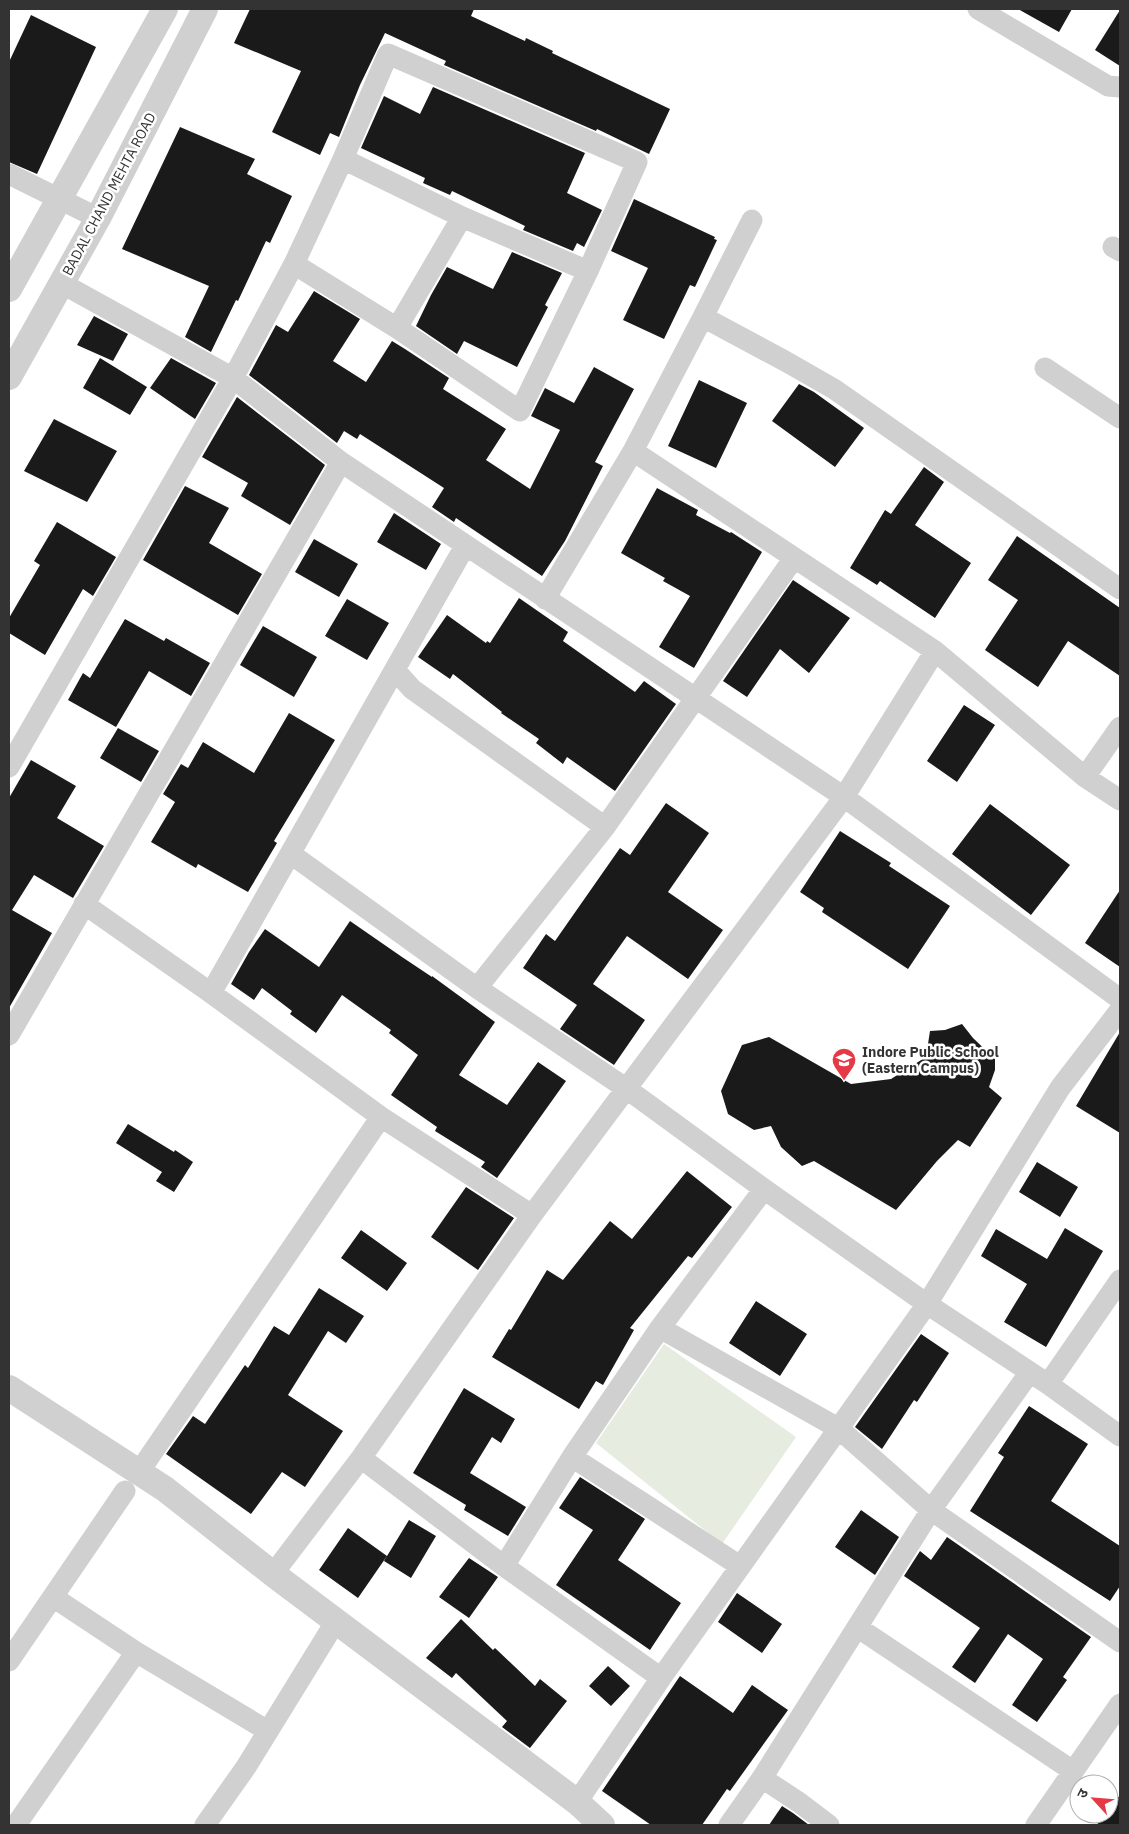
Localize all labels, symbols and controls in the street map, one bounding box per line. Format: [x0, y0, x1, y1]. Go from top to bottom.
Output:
street label: BADAL CHAND MEHTA ROAD [58, 109, 160, 279]
place label: Indore Public School (Eastern Campus) [862, 1043, 999, 1077]
school or university icon: Indore Public School (Eastern Campus) [831, 1047, 857, 1081]
north arrow [1069, 1774, 1119, 1824]
text: उ [1072, 1785, 1093, 1801]

